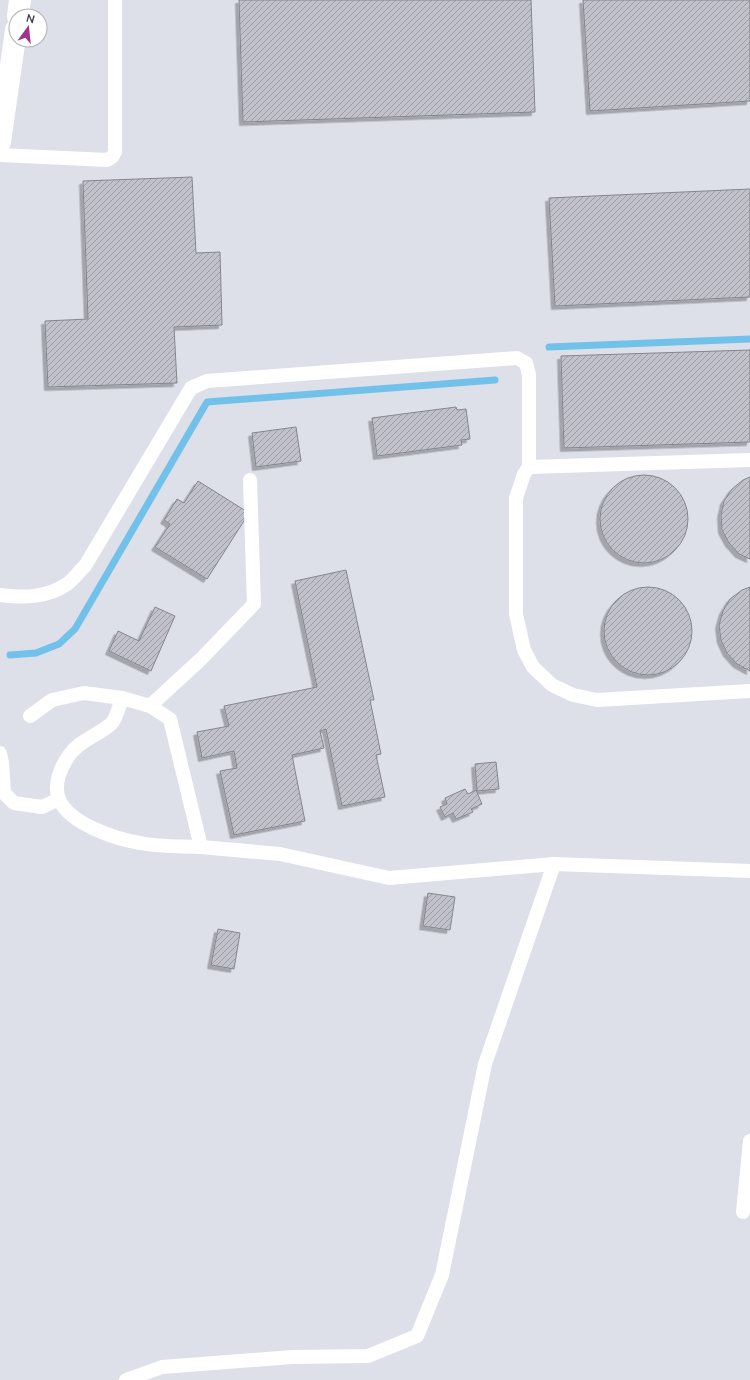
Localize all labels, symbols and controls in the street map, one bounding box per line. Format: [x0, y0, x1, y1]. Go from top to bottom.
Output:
north arrow [8, 8, 48, 48]
text: N [25, 11, 36, 26]

